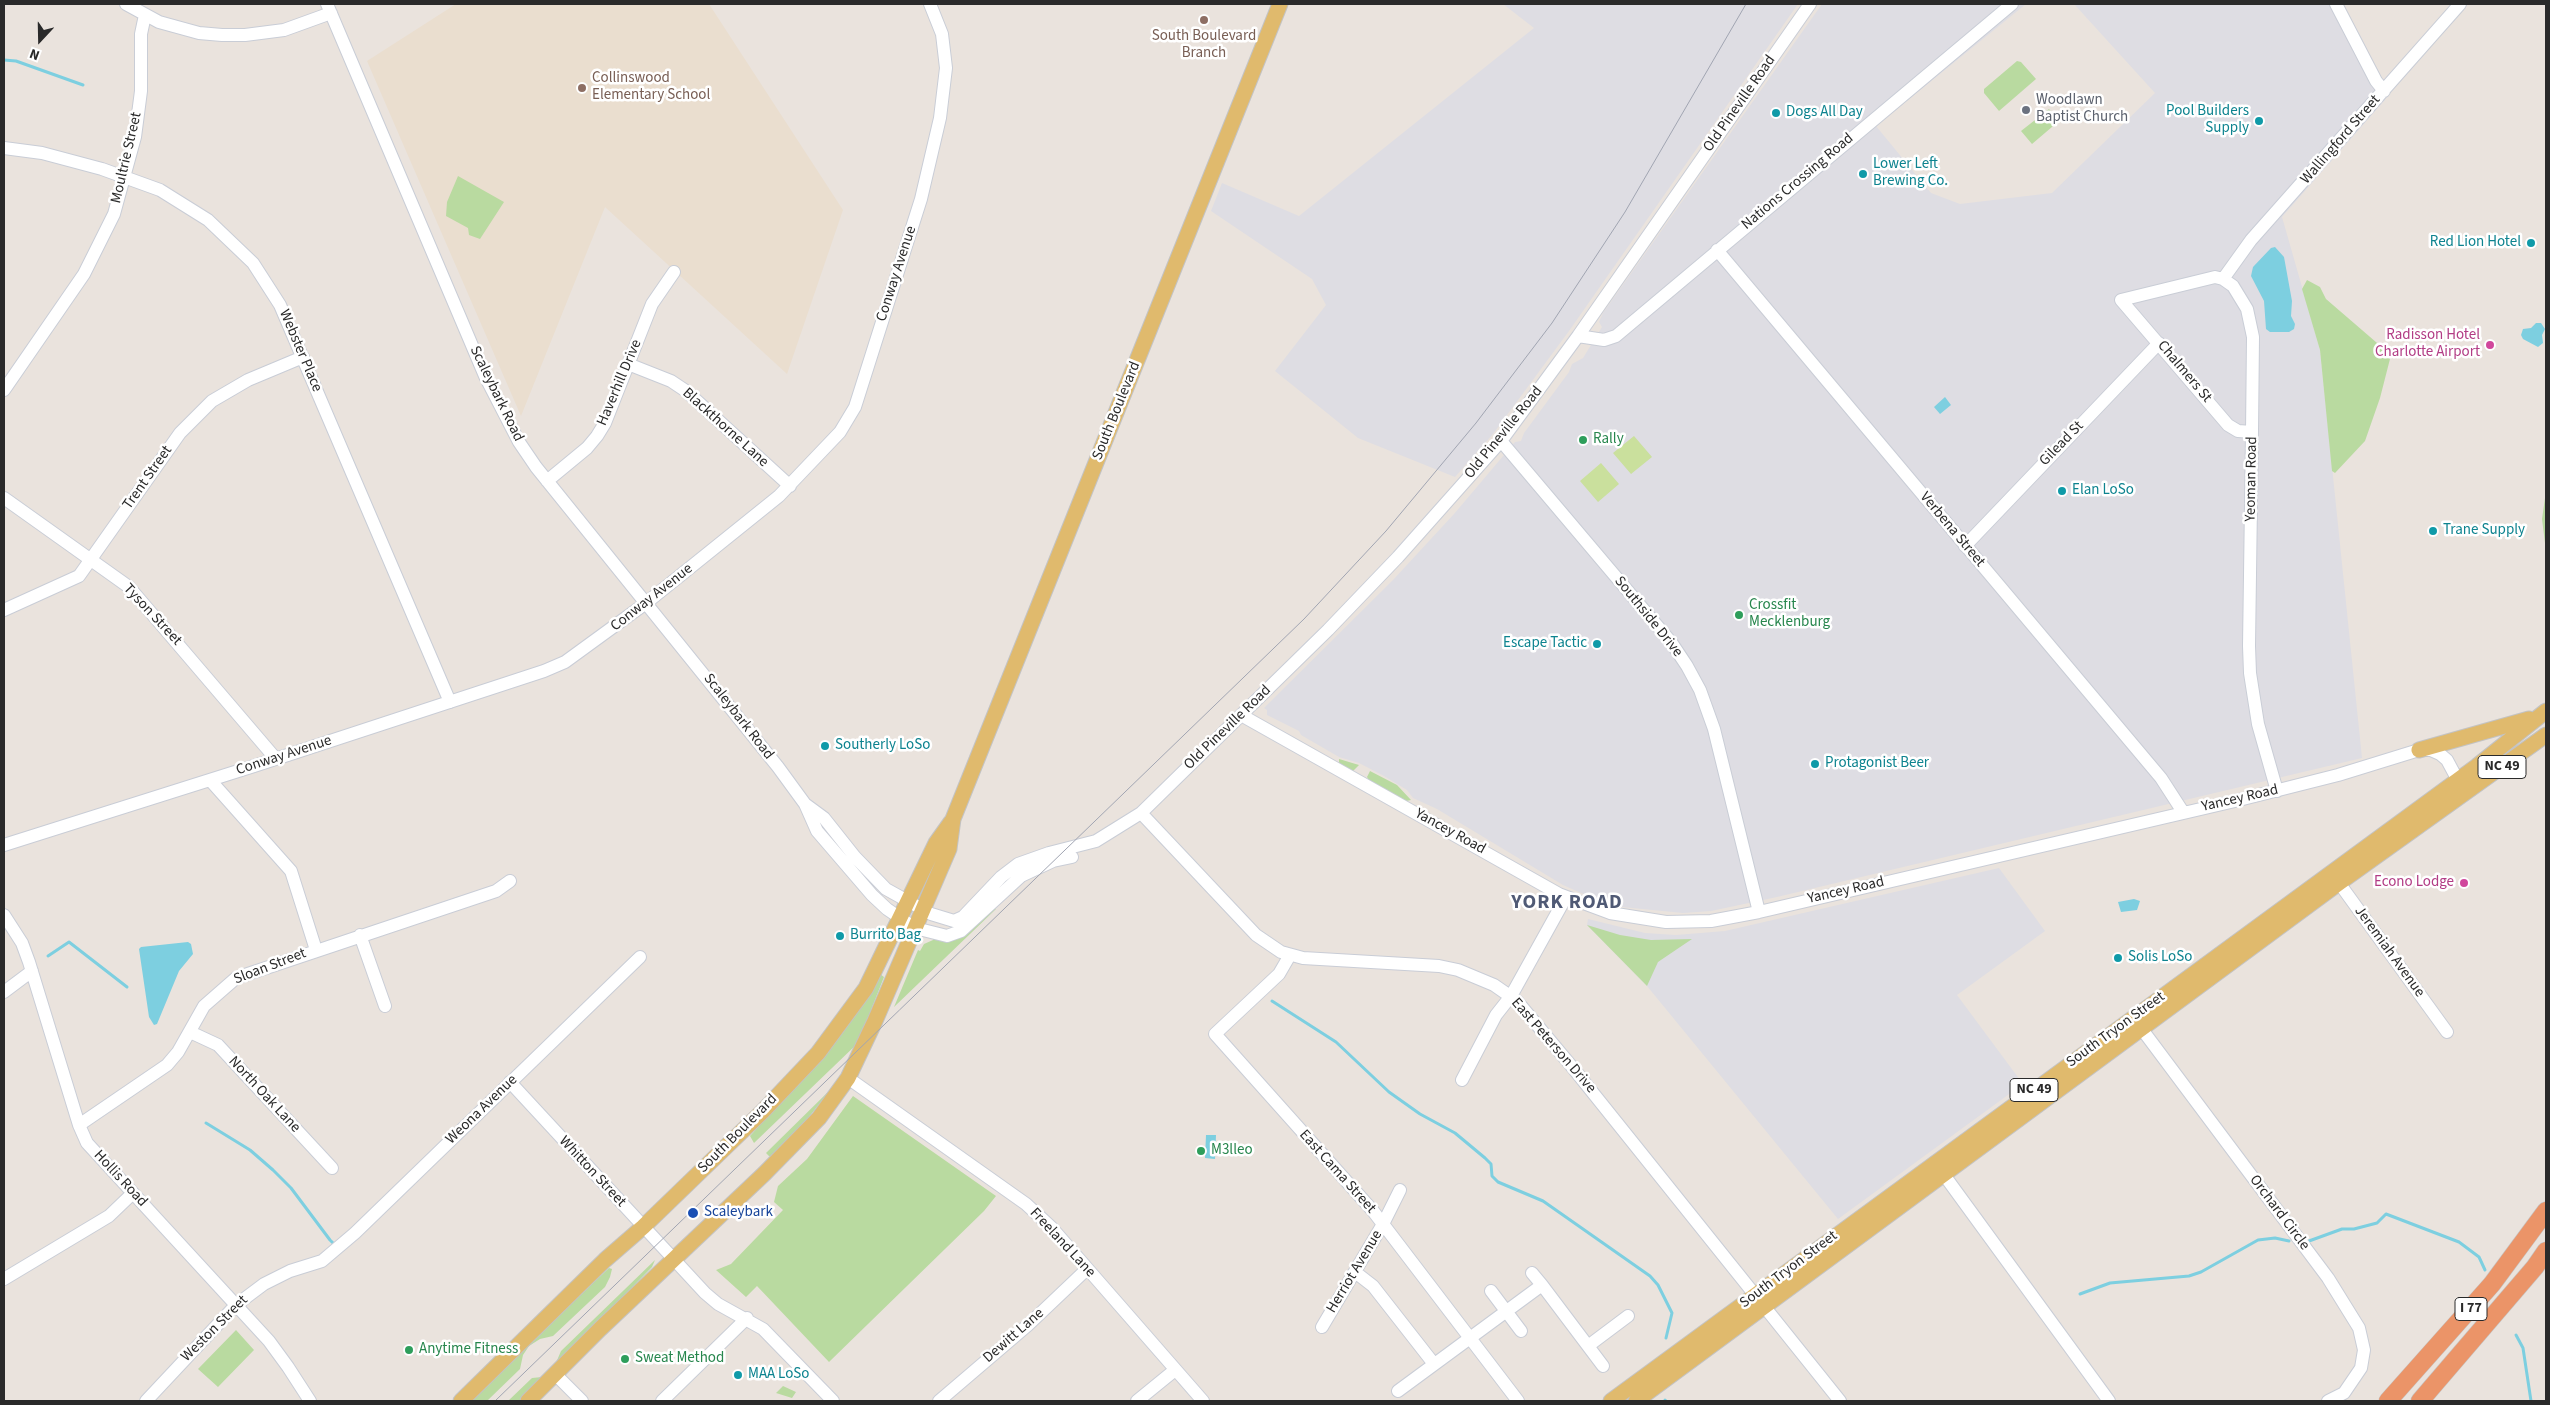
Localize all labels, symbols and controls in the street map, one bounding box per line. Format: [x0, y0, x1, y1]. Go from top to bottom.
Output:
marker: South Boulevard Branch [1198, 14, 1210, 26]
north arrow [15, 15, 65, 65]
place label: South Boulevard Branch [1152, 28, 1256, 63]
text: N [27, 43, 43, 65]
street label: Old Pineville Road [1700, 52, 1780, 156]
place label: Collinswood Elementary School [592, 70, 710, 105]
marker: Collinswood Elementary School [576, 82, 588, 94]
place label: Woodlawn Baptist Church [2036, 92, 2128, 127]
street label: Wallingford Street [2297, 92, 2385, 188]
place label: Pool Builders Supply [2166, 103, 2249, 138]
place label: Dogs All Day [1786, 104, 1863, 122]
marker: Woodlawn Baptist Church [2020, 104, 2032, 116]
marker: Dogs All Day [1770, 107, 1782, 119]
street label: Moultrie Street [108, 111, 146, 205]
marker: Pool Builders Supply [2253, 115, 2265, 127]
street label: Nations Crossing Road [1738, 130, 1858, 234]
place label: Lower Left Brewing Co. [1873, 156, 1948, 191]
marker: Lower Left Brewing Co. [1857, 168, 1869, 180]
street label: Conway Avenue [873, 224, 921, 324]
place label: Red Lion Hotel [2430, 234, 2521, 252]
marker: Red Lion Hotel [2525, 237, 2537, 249]
street label: Webster Place [275, 307, 325, 395]
place label: Radisson Hotel Charlotte Airport [2375, 327, 2480, 362]
street label: Haverhill Drive [594, 337, 646, 429]
street label: Chalmers St [2153, 337, 2215, 407]
marker: Radisson Hotel Charlotte Airport [2484, 339, 2496, 351]
street label: Scaleybark Road [465, 343, 527, 445]
street label: South Boulevard [1089, 359, 1145, 463]
street label: Old Pineville Road [1461, 383, 1547, 483]
street label: Blackthorne Lane [678, 385, 772, 471]
street label: Gilead St [2036, 418, 2088, 470]
place label: Rally [1593, 431, 1624, 449]
marker: Rally [1577, 434, 1589, 446]
street label: Yeoman Road [2242, 436, 2262, 522]
street label: Trent Street [119, 443, 177, 513]
place label: Elan LoSo [2072, 482, 2134, 500]
marker: Elan LoSo [2056, 485, 2068, 497]
street label: Verbena Street [1915, 489, 1989, 571]
place label: Trane Supply [2443, 522, 2525, 540]
marker: Trane Supply [2427, 525, 2439, 537]
street label: Conway Avenue [607, 560, 697, 636]
street label: Southside Drive [1610, 573, 1686, 661]
street label: Tyson Street [119, 580, 185, 650]
place label: Crossfit Mecklenburg [1749, 597, 1830, 632]
marker: Crossfit Mecklenburg [1733, 609, 1745, 621]
place label: Escape Tactic [1503, 635, 1587, 653]
marker: Escape Tactic [1591, 638, 1603, 650]
street label: Scaleybark Road [699, 670, 777, 764]
street label: Old Pineville Road [1181, 682, 1275, 774]
street label: Conway Avenue [234, 732, 334, 780]
place label: Southerly LoSo [835, 737, 930, 755]
marker: Southerly LoSo [819, 740, 831, 752]
place label: Protagonist Beer [1825, 755, 1929, 773]
road number: NC 49 [2478, 756, 2526, 779]
marker: Protagonist Beer [1809, 758, 1821, 770]
street label: Yancey Road [2200, 781, 2280, 817]
street label: Yancey Road [1411, 805, 1489, 859]
street label: Yancey Road [1806, 873, 1886, 909]
place label: Econo Lodge [2374, 874, 2454, 892]
marker: Econo Lodge [2458, 877, 2470, 889]
district label: YORK ROAD [1510, 892, 1624, 916]
street label: Jeremiah Avenue [2350, 903, 2428, 1001]
place label: Burrito Bag [850, 927, 921, 945]
marker: Burrito Bag [834, 930, 846, 942]
street label: Sloan Street [231, 945, 309, 989]
place label: Solis LoSo [2128, 949, 2192, 967]
marker: Solis LoSo [2112, 952, 2124, 964]
street label: South Tryon Street [2063, 988, 2169, 1072]
street label: East Peterson Drive [1507, 995, 1599, 1097]
street label: North Oak Lane [224, 1053, 304, 1137]
street label: Weona Avenue [443, 1071, 521, 1149]
road number: NC 49 [2010, 1078, 2058, 1102]
street label: South Boulevard [695, 1091, 781, 1177]
street label: East Cama Street [1295, 1127, 1379, 1217]
street label: Whitton Street [555, 1133, 629, 1211]
place label: M3lleo [1211, 1142, 1253, 1160]
marker: M3lleo [1195, 1145, 1207, 1157]
street label: Hollis Road [89, 1147, 151, 1211]
street label: Orchard Circle [2245, 1172, 2313, 1254]
place label: Scaleybark [704, 1204, 773, 1222]
street label: Freeland Lane [1025, 1205, 1099, 1281]
marker: Scaleybark [686, 1206, 700, 1220]
street label: Herriot Avenue [1323, 1227, 1387, 1317]
street label: South Tryon Street [1737, 1228, 1841, 1312]
street label: Weston Street [178, 1292, 252, 1366]
road number: I 77 [2455, 1298, 2487, 1320]
street label: Dewitt Lane [980, 1305, 1048, 1367]
place label: Anytime Fitness [419, 1341, 518, 1359]
marker: Anytime Fitness [403, 1344, 415, 1356]
place label: Sweat Method [635, 1350, 724, 1368]
marker: Sweat Method [619, 1353, 631, 1365]
place label: MAA LoSo [748, 1366, 809, 1384]
marker: MAA LoSo [732, 1369, 744, 1381]

